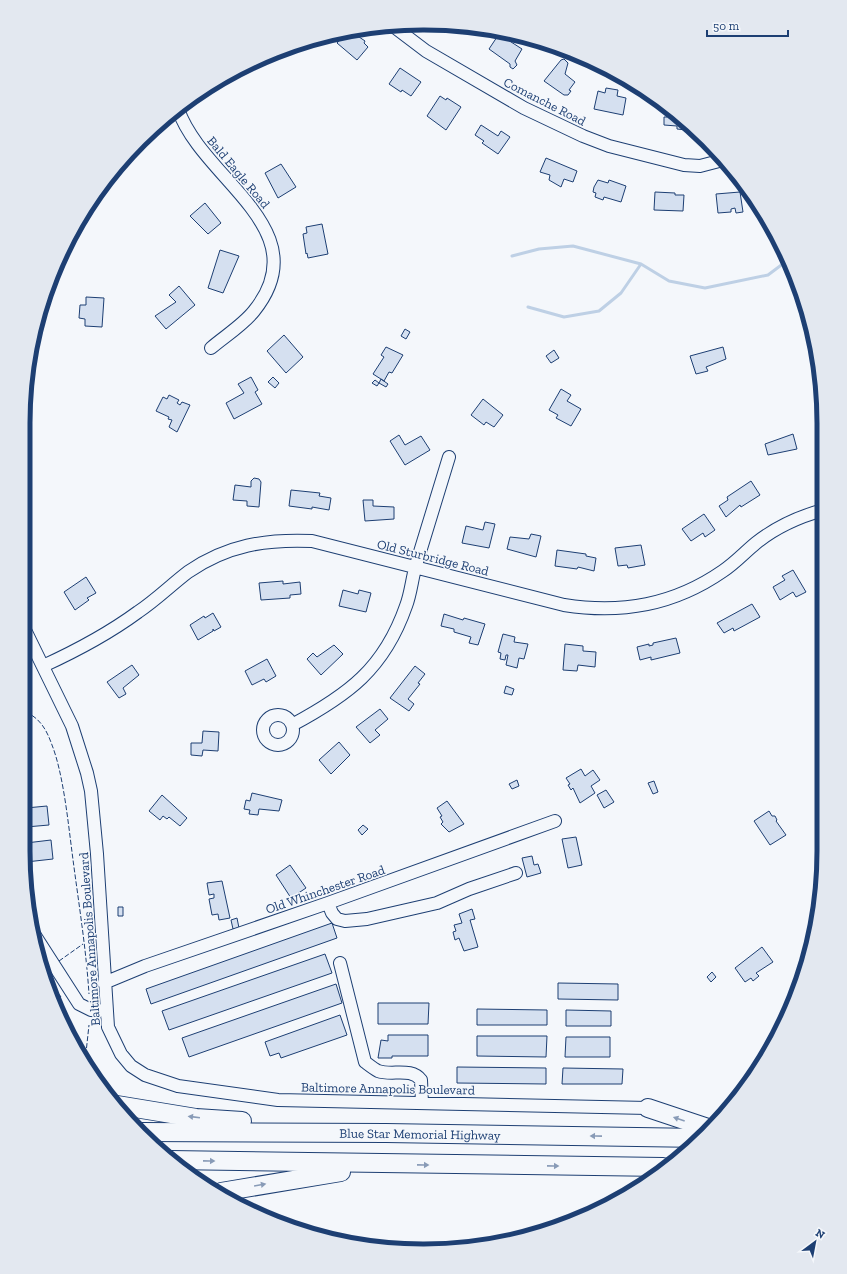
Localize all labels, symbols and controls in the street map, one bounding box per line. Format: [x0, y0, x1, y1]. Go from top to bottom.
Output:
scale bar [707, 12, 788, 38]
text: 50 m [713, 19, 740, 33]
street label: Comanche Road [501, 74, 588, 129]
street label: Bald Eagle Road [204, 133, 273, 211]
street label: Old Sturbridge Road [375, 536, 490, 579]
street label: Baltimore Annapolis Boulevard [76, 852, 103, 1026]
street label: Old Whinchester Road [264, 862, 387, 917]
street label: Baltimore Annapolis Boulevard [301, 1079, 475, 1098]
one-way arrow [188, 1114, 200, 1120]
one-way arrow [673, 1116, 685, 1122]
street label: Blue Star Memorial Highway [339, 1126, 501, 1143]
one-way arrow [590, 1133, 602, 1140]
one-way arrow [203, 1157, 215, 1164]
one-way arrow [417, 1162, 430, 1168]
one-way arrow [547, 1163, 560, 1169]
one-way arrow [253, 1182, 266, 1188]
north arrow [795, 1222, 835, 1262]
text: N [813, 1226, 828, 1242]

